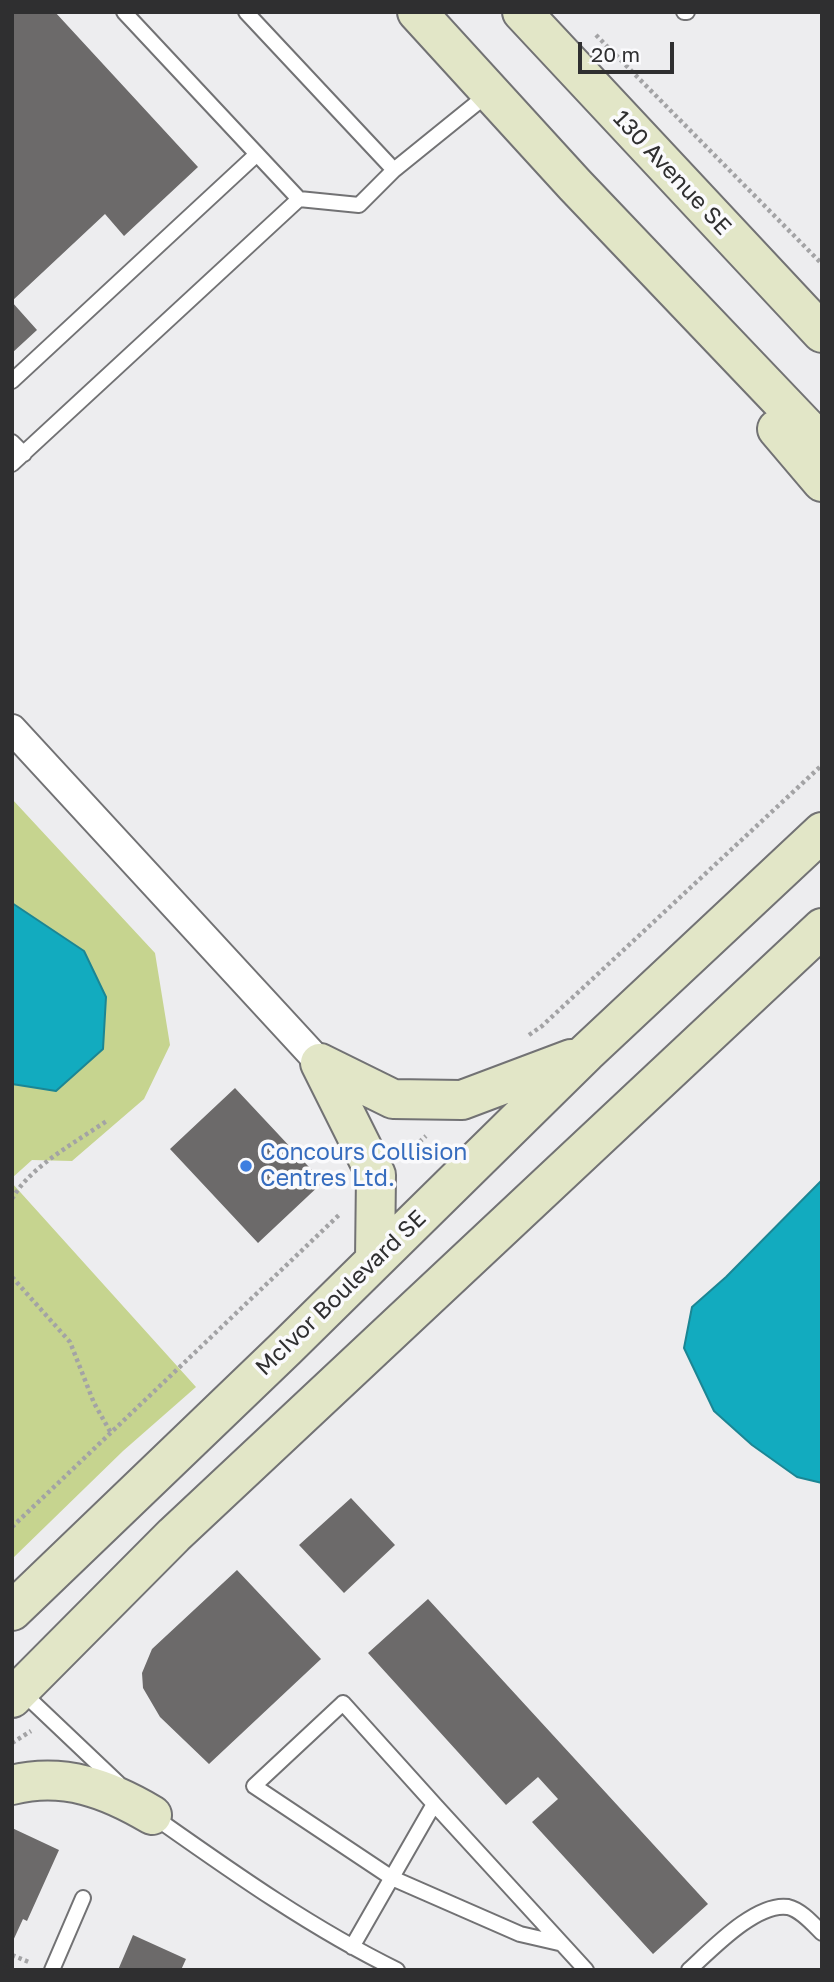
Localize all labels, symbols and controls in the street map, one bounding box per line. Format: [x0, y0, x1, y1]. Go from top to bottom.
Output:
scale bar [582, 28, 678, 72]
text: 20 m [591, 41, 640, 67]
street label: 130 Avenue SE [607, 105, 737, 241]
place label: Concours Collision Centres Ltd. [260, 1139, 467, 1193]
marker: Concours Collision Centres Ltd. [238, 1158, 254, 1174]
street label: McIvor Boulevard SE [250, 1205, 432, 1381]

